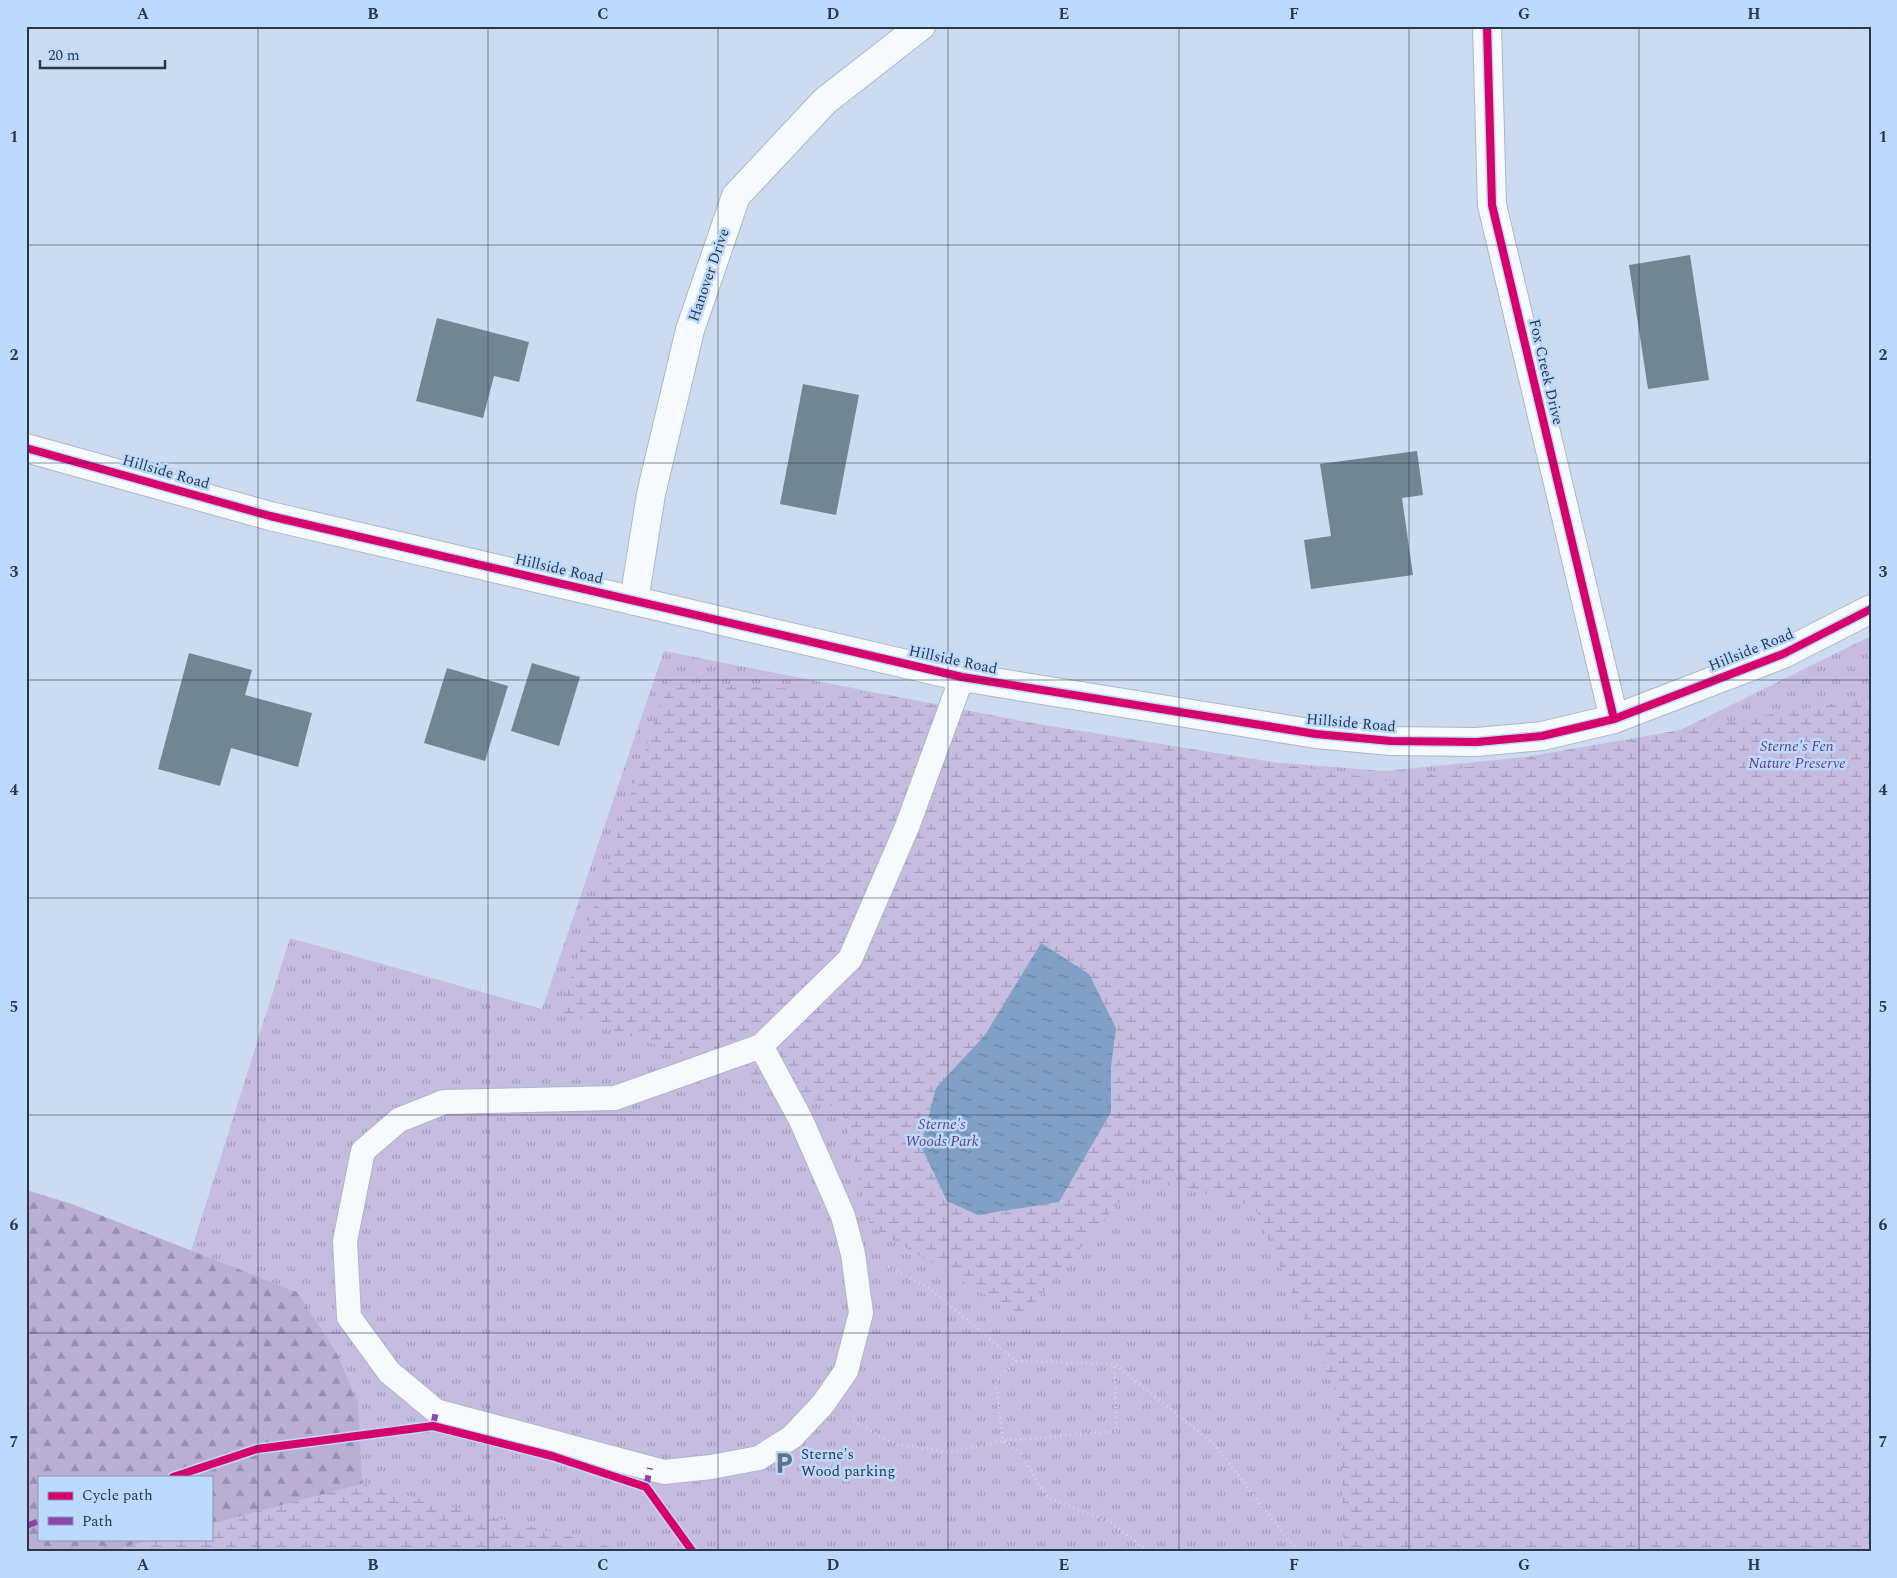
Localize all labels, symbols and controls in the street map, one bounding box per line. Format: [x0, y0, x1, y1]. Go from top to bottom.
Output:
text: A [137, 2, 150, 26]
text: B [367, 2, 379, 26]
text: C [597, 2, 609, 26]
text: D [827, 2, 840, 26]
text: E [1059, 2, 1069, 26]
text: F [1289, 2, 1299, 26]
text: G [1518, 2, 1530, 26]
text: H [1747, 2, 1761, 26]
scale bar [40, 38, 165, 70]
text: 20 m [48, 44, 80, 67]
text: 1 [10, 125, 18, 149]
text: 1 [1879, 125, 1887, 149]
street label: Hanover Drive [682, 225, 736, 325]
street label: Fox Creek Drive [1523, 317, 1569, 427]
text: 2 [10, 343, 19, 367]
text: 2 [1879, 343, 1888, 367]
street label: Hillside Road [120, 449, 212, 495]
street label: Hillside Road [513, 548, 605, 590]
text: 3 [10, 560, 19, 584]
text: 3 [1879, 560, 1888, 584]
street label: Hillside Road [1705, 622, 1797, 678]
street label: Hillside Road [907, 639, 999, 681]
street label: Hillside Road [1305, 708, 1397, 738]
park label: Sterne's Fen Nature Preserve [1748, 735, 1846, 775]
text: 4 [10, 778, 19, 802]
text: 4 [1879, 778, 1888, 802]
text: 5 [10, 995, 18, 1019]
text: 5 [1879, 995, 1887, 1019]
park label: Sterne's Woods Park [905, 1113, 979, 1153]
text: 6 [10, 1213, 19, 1237]
text: 6 [1879, 1213, 1888, 1237]
text: 7 [10, 1430, 19, 1454]
text: 7 [1879, 1430, 1888, 1454]
place label: Sterne's Wood parking [801, 1443, 895, 1483]
parking icon: Sterne's Wood parking [771, 1450, 797, 1476]
legend [38, 1476, 212, 1540]
text: Cycle path [82, 1484, 153, 1507]
text: Path [82, 1510, 113, 1533]
text: A [137, 1553, 150, 1577]
text: B [367, 1553, 379, 1577]
text: C [597, 1553, 609, 1577]
text: D [827, 1553, 840, 1577]
text: E [1059, 1553, 1069, 1577]
text: F [1289, 1553, 1299, 1577]
text: G [1518, 1553, 1530, 1577]
text: H [1747, 1553, 1761, 1577]

